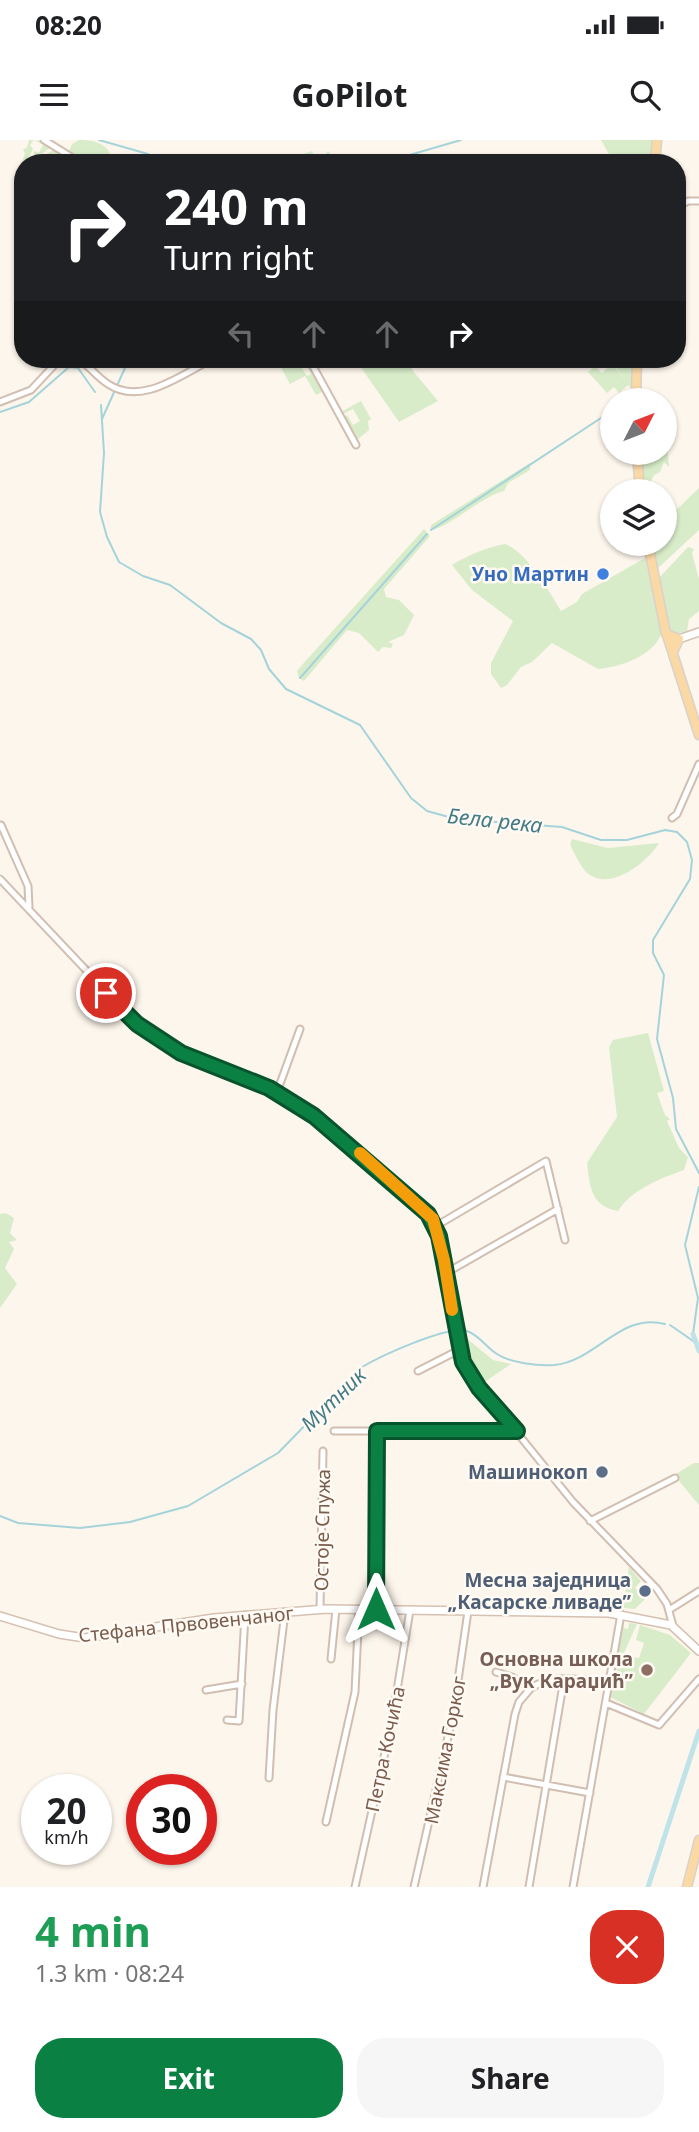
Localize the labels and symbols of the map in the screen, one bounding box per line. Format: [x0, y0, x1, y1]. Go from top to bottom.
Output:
north arrow [600, 388, 677, 466]
place label: Уно Мартин [472, 561, 589, 587]
marker: Уно Мартин [595, 566, 611, 582]
water label: Бела река [446, 801, 544, 839]
pin [76, 963, 136, 1023]
water label: Мутник [294, 1360, 373, 1437]
place label: Машинокоп [468, 1459, 588, 1485]
marker: Машинокоп [594, 1464, 610, 1480]
street label: Остоје Спужа [308, 1469, 336, 1591]
place label: Месна заједница „Касарске ливаде” [447, 1567, 632, 1615]
position arrow [339, 1572, 413, 1646]
marker: Месна заједница „Касарске ливаде” [637, 1583, 653, 1599]
street label: Стефана Првовенчаног [77, 1600, 295, 1648]
place label: Основна школа „Вук Караџић” [480, 1646, 634, 1694]
marker: Основна школа „Вук Караџић” [639, 1662, 655, 1678]
street label: Максима Горког [418, 1674, 472, 1826]
street label: Петра Кочића [359, 1684, 411, 1814]
speed limit sign: 30 [126, 1774, 217, 1865]

